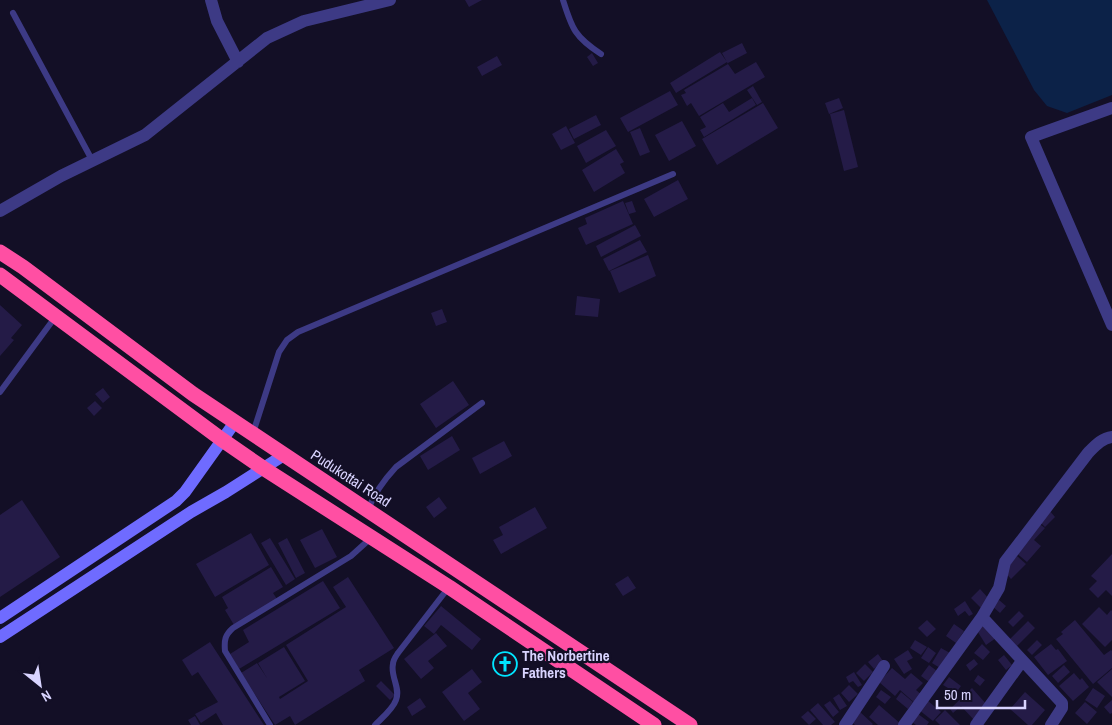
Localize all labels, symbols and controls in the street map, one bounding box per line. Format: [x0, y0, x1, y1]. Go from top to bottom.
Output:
street label: Pudukottai Road [307, 444, 395, 512]
place label: The Norbertine Fathers [522, 645, 610, 683]
church icon: The Norbertine Fathers [492, 651, 518, 677]
north arrow [15, 660, 65, 710]
scale bar [937, 678, 1024, 710]
text: 50 m [944, 684, 971, 705]
text: N [38, 686, 55, 706]

